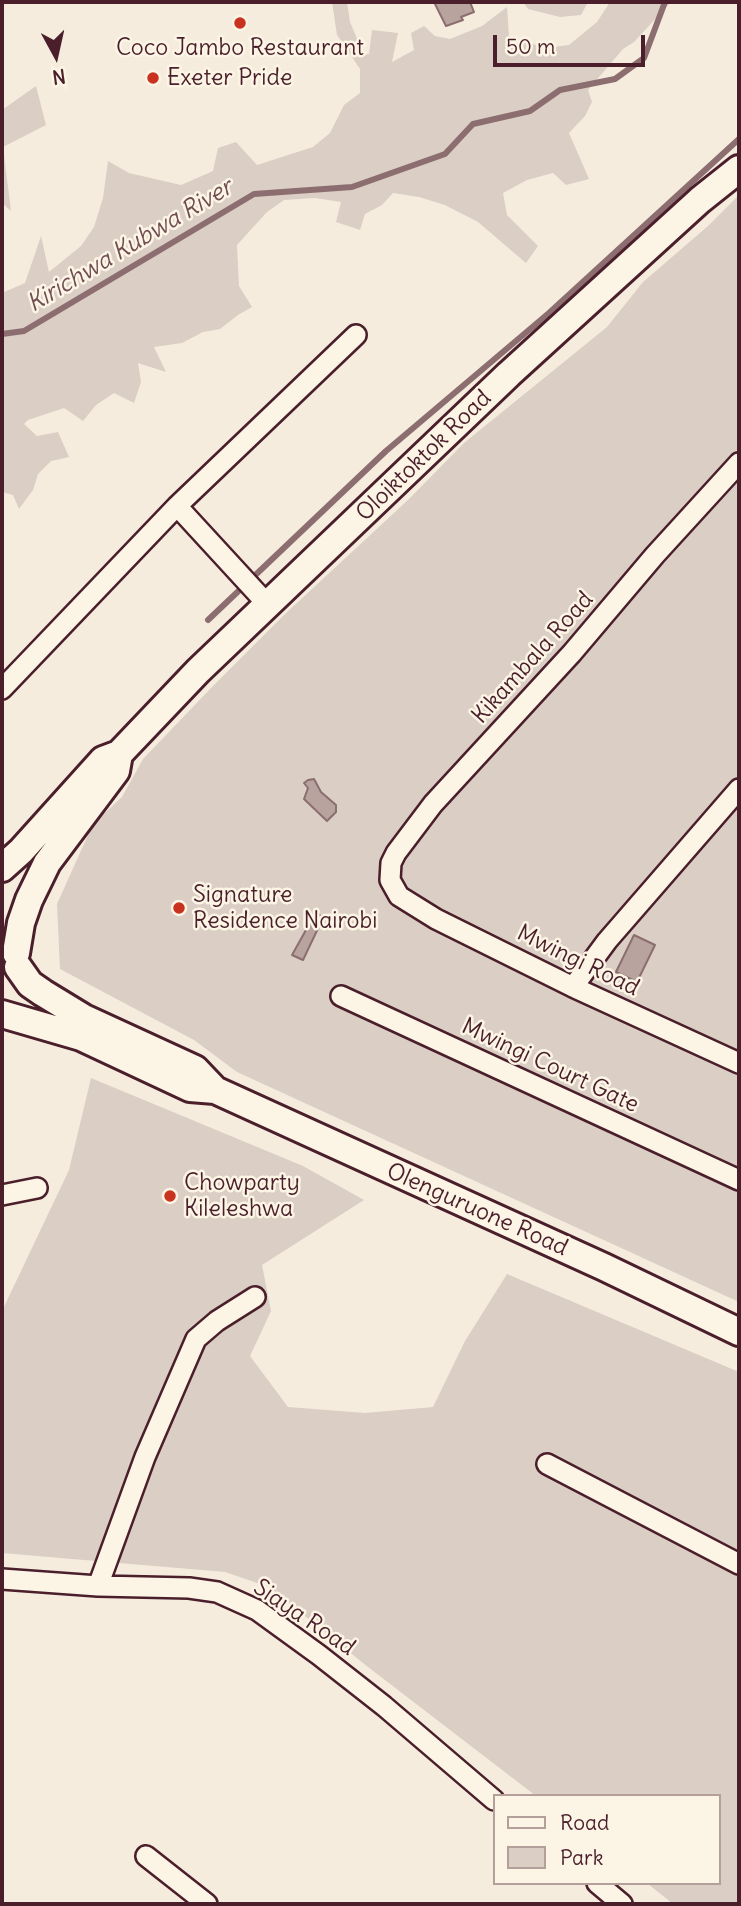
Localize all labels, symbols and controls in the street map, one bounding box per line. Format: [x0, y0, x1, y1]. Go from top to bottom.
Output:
marker: Coco Jambo Restaurant [232, 15, 248, 31]
north arrow [21, 21, 91, 91]
scale bar [496, 21, 648, 65]
text: 50 m [506, 33, 555, 60]
place label: Coco Jambo Restaurant [116, 34, 364, 62]
text: N [51, 64, 67, 90]
place label: Exeter Pride [167, 64, 292, 92]
marker: Exeter Pride [145, 70, 161, 86]
water label: Kirichwa Kubwa River [22, 173, 238, 319]
street label: Oloiktoktok Road [351, 385, 497, 527]
street label: Kikambala Road [467, 586, 599, 730]
place label: Signature Residence Nairobi [193, 881, 377, 935]
marker: Signature Residence Nairobi [171, 900, 187, 916]
street label: Mwingi Road [512, 920, 644, 1002]
street label: Mwingi Court Gate [457, 1013, 643, 1119]
street label: Olenguruone Road [382, 1158, 572, 1262]
place label: Chowparty Kileleshwa [184, 1169, 300, 1223]
marker: Chowparty Kileleshwa [162, 1188, 178, 1204]
street label: Siaya Road [248, 1574, 360, 1662]
legend [492, 1794, 720, 1885]
text: Road [560, 1809, 609, 1836]
text: Park [560, 1844, 603, 1871]

